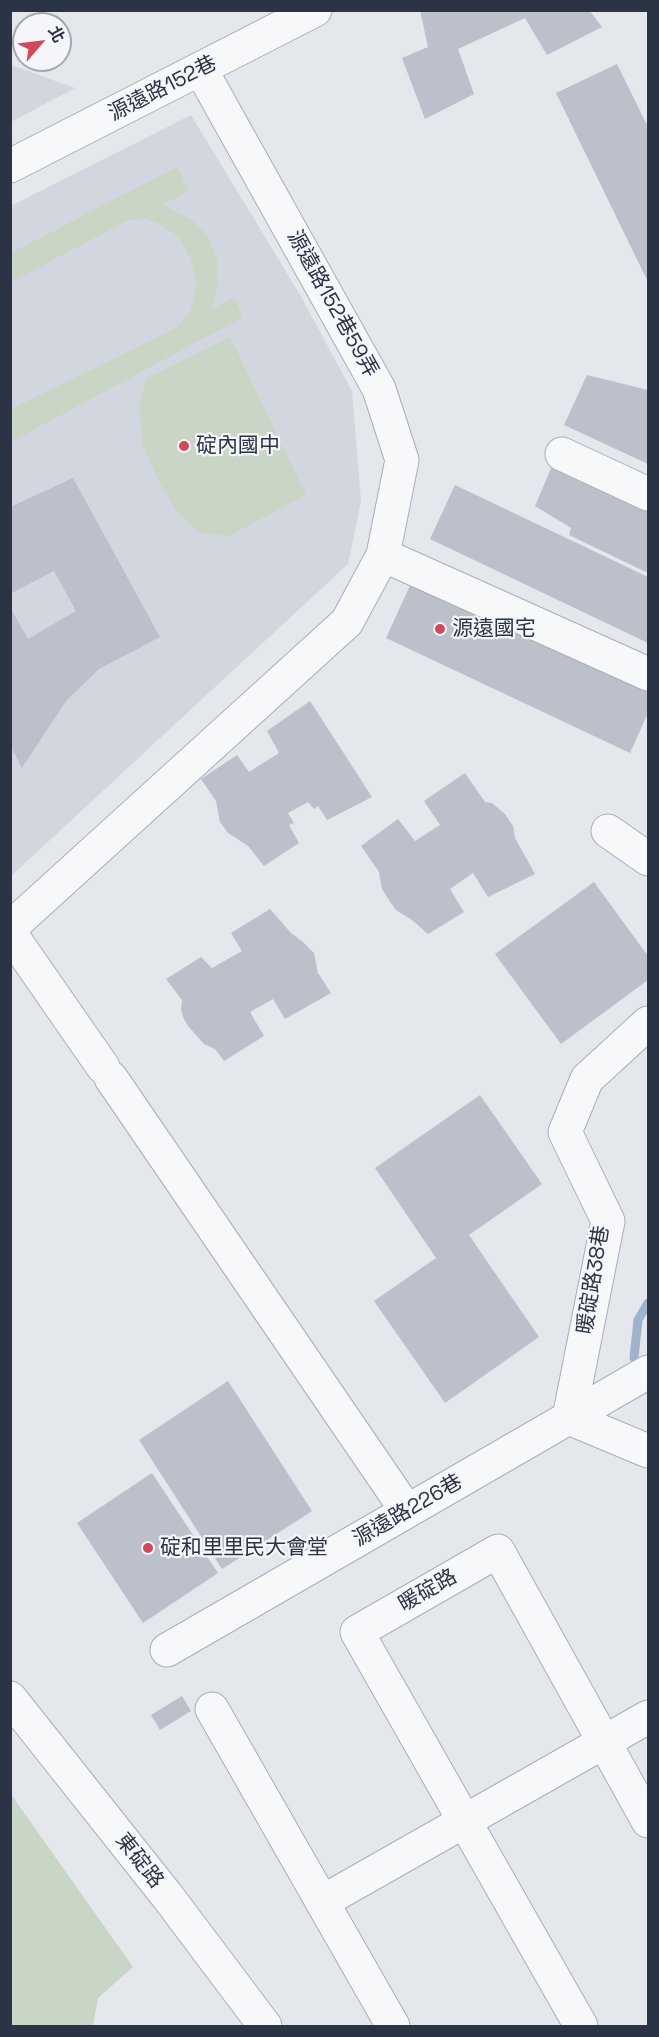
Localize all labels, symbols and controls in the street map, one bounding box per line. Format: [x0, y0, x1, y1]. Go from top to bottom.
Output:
north arrow [12, 12, 72, 72]
text: 北 [44, 22, 70, 46]
street label: 源遠路152巷 [105, 51, 221, 127]
street label: 源遠路152巷59弄 [281, 226, 383, 382]
place label: 碇內國中 [196, 433, 280, 459]
marker: 碇內國中 [177, 439, 191, 453]
place label: 源遠國宅 [452, 616, 536, 642]
marker: 源遠國宅 [433, 622, 447, 636]
street label: 暖碇路38巷 [573, 1224, 615, 1336]
street label: 源遠路226巷 [349, 1470, 467, 1552]
place label: 碇和里里民大會堂 [160, 1535, 328, 1561]
marker: 碇和里里民大會堂 [141, 1541, 155, 1555]
street label: 暖碇路 [394, 1564, 462, 1618]
street label: 東碇路 [110, 1828, 168, 1894]

